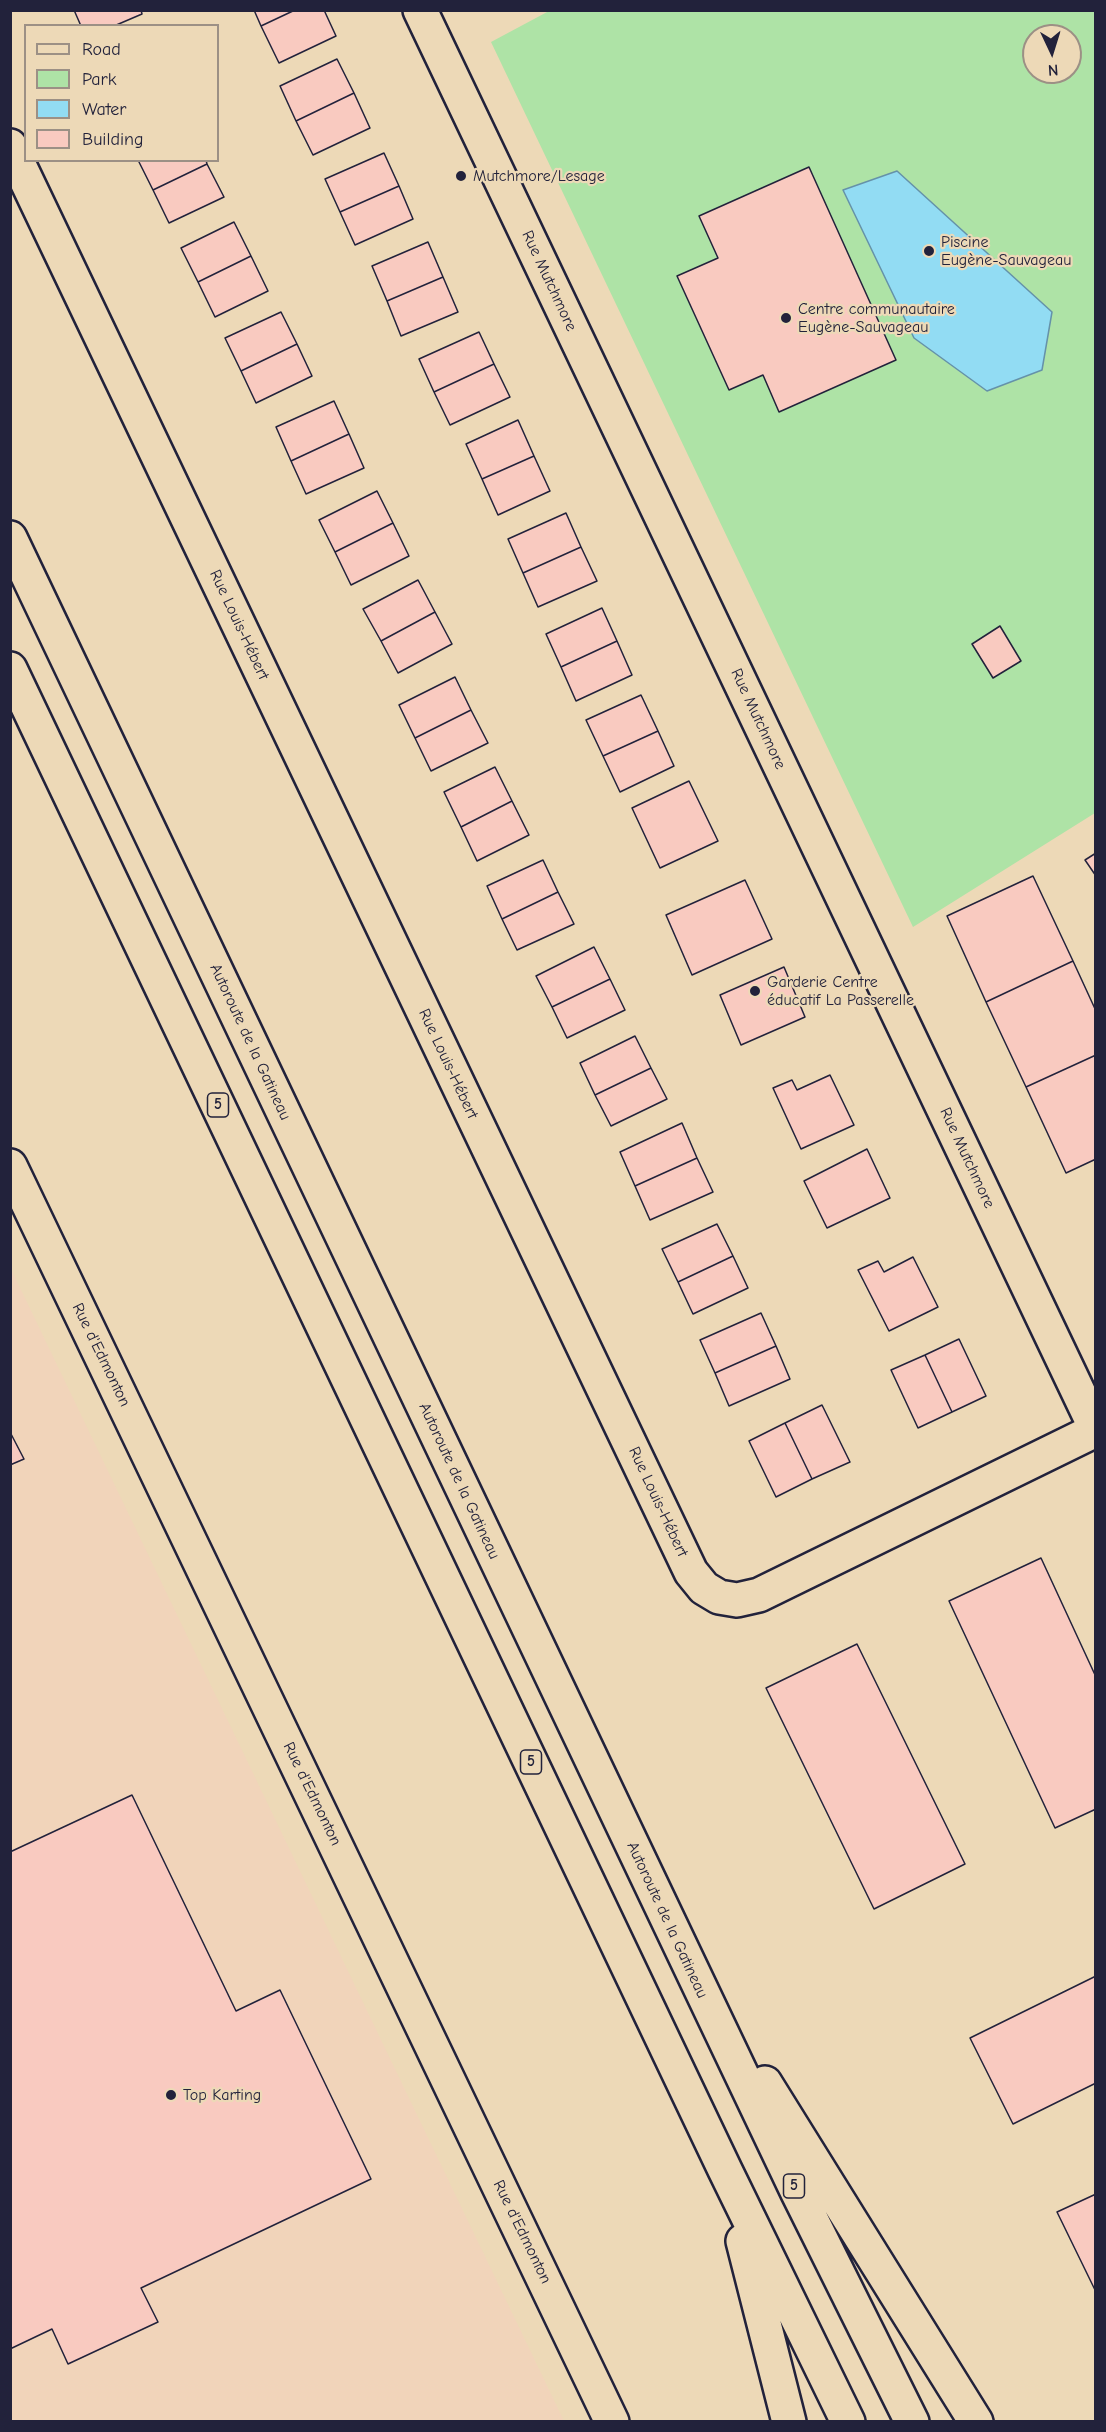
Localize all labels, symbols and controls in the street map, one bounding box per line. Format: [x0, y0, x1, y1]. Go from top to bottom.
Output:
legend [24, 24, 219, 162]
north arrow [1022, 24, 1082, 84]
text: Road [82, 39, 121, 60]
text: N [1047, 61, 1059, 79]
text: Park [82, 69, 116, 90]
text: Water [82, 99, 126, 120]
text: Building [82, 129, 144, 150]
place label: Mutchmore/Lesage [473, 166, 605, 186]
marker: Mutchmore/Lesage [454, 169, 468, 183]
street label: Rue Mutchmore [517, 228, 581, 334]
place label: Piscine Eugène-Sauvageau [941, 232, 1071, 270]
marker: Piscine Eugène-Sauvageau [922, 244, 936, 258]
place label: Centre communautaire Eugène-Sauvageau [798, 299, 955, 337]
marker: Centre communautaire Eugène-Sauvageau [779, 311, 793, 325]
street label: Rue Louis-Hébert [205, 567, 273, 683]
street label: Rue Mutchmore [726, 666, 790, 772]
street label: Autoroute de la Gatineau [205, 961, 295, 1123]
place label: Garderie Centre éducatif La Passerelle [767, 972, 914, 1010]
marker: Garderie Centre éducatif La Passerelle [748, 984, 762, 998]
street label: Rue Louis-Hébert [414, 1006, 482, 1122]
road number: 5 [208, 1093, 228, 1117]
street label: Rue Mutchmore [935, 1105, 999, 1211]
street label: Rue d'Edmonton [68, 1300, 134, 1410]
street label: Autoroute de la Gatineau [414, 1400, 504, 1562]
street label: Rue Louis-Hébert [624, 1444, 692, 1560]
street label: Rue d'Edmonton [279, 1739, 345, 1849]
road number: 5 [520, 1750, 542, 1774]
street label: Autoroute de la Gatineau [622, 1839, 712, 2001]
place label: Top Karting [183, 2085, 261, 2105]
marker: Top Karting [164, 2088, 178, 2102]
road number: 5 [784, 2174, 804, 2198]
street label: Rue d'Edmonton [489, 2177, 555, 2287]

